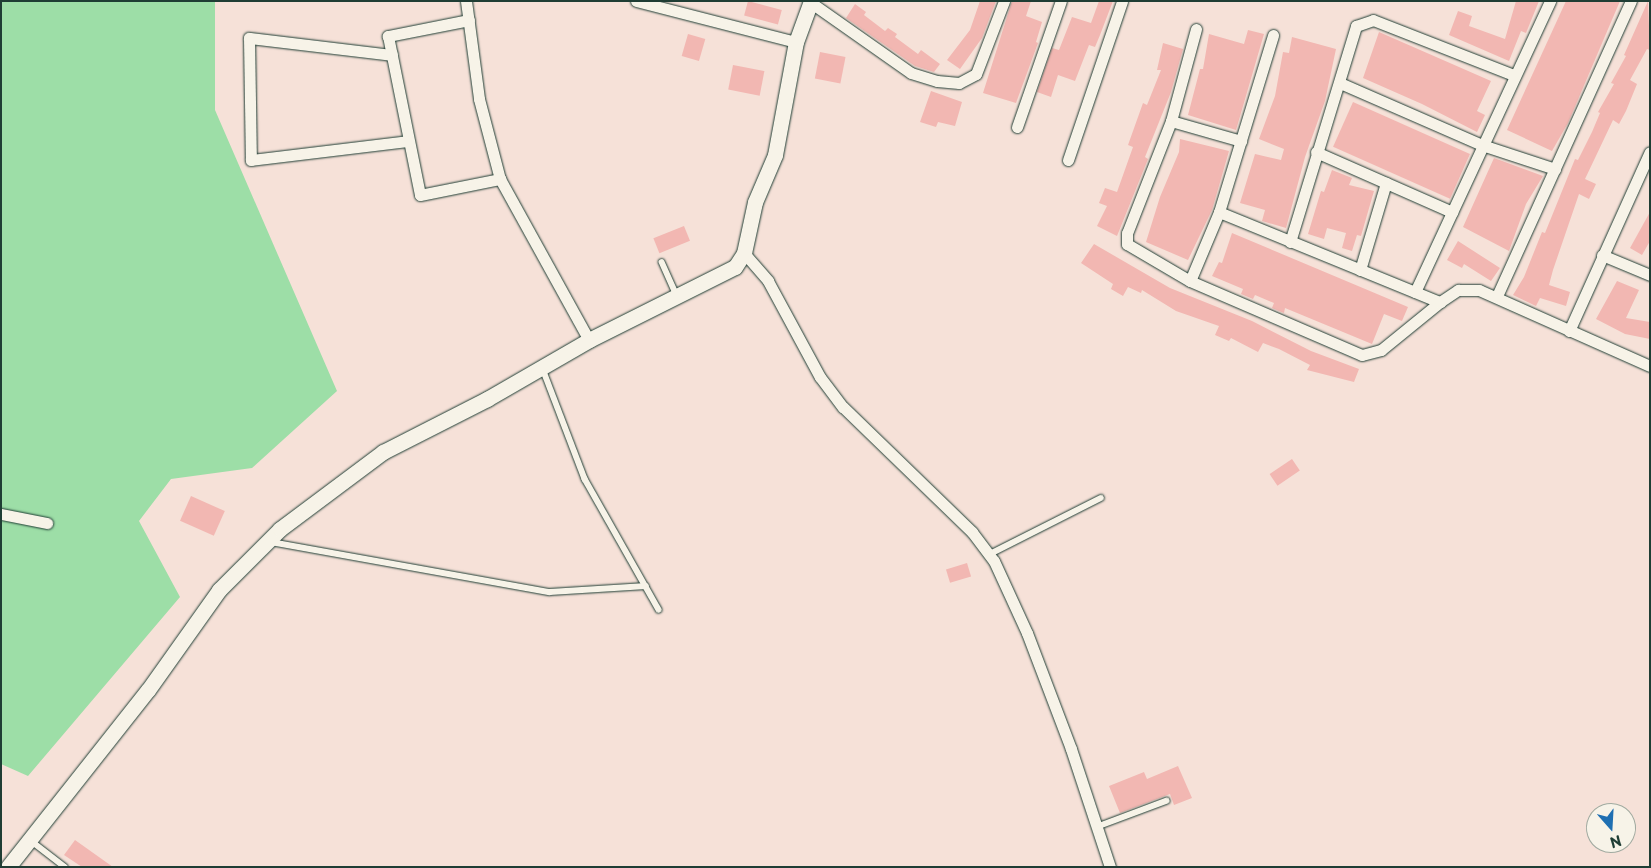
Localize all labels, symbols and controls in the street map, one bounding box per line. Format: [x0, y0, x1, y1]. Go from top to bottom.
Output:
north arrow [1586, 803, 1636, 853]
text: N [1607, 830, 1624, 853]

